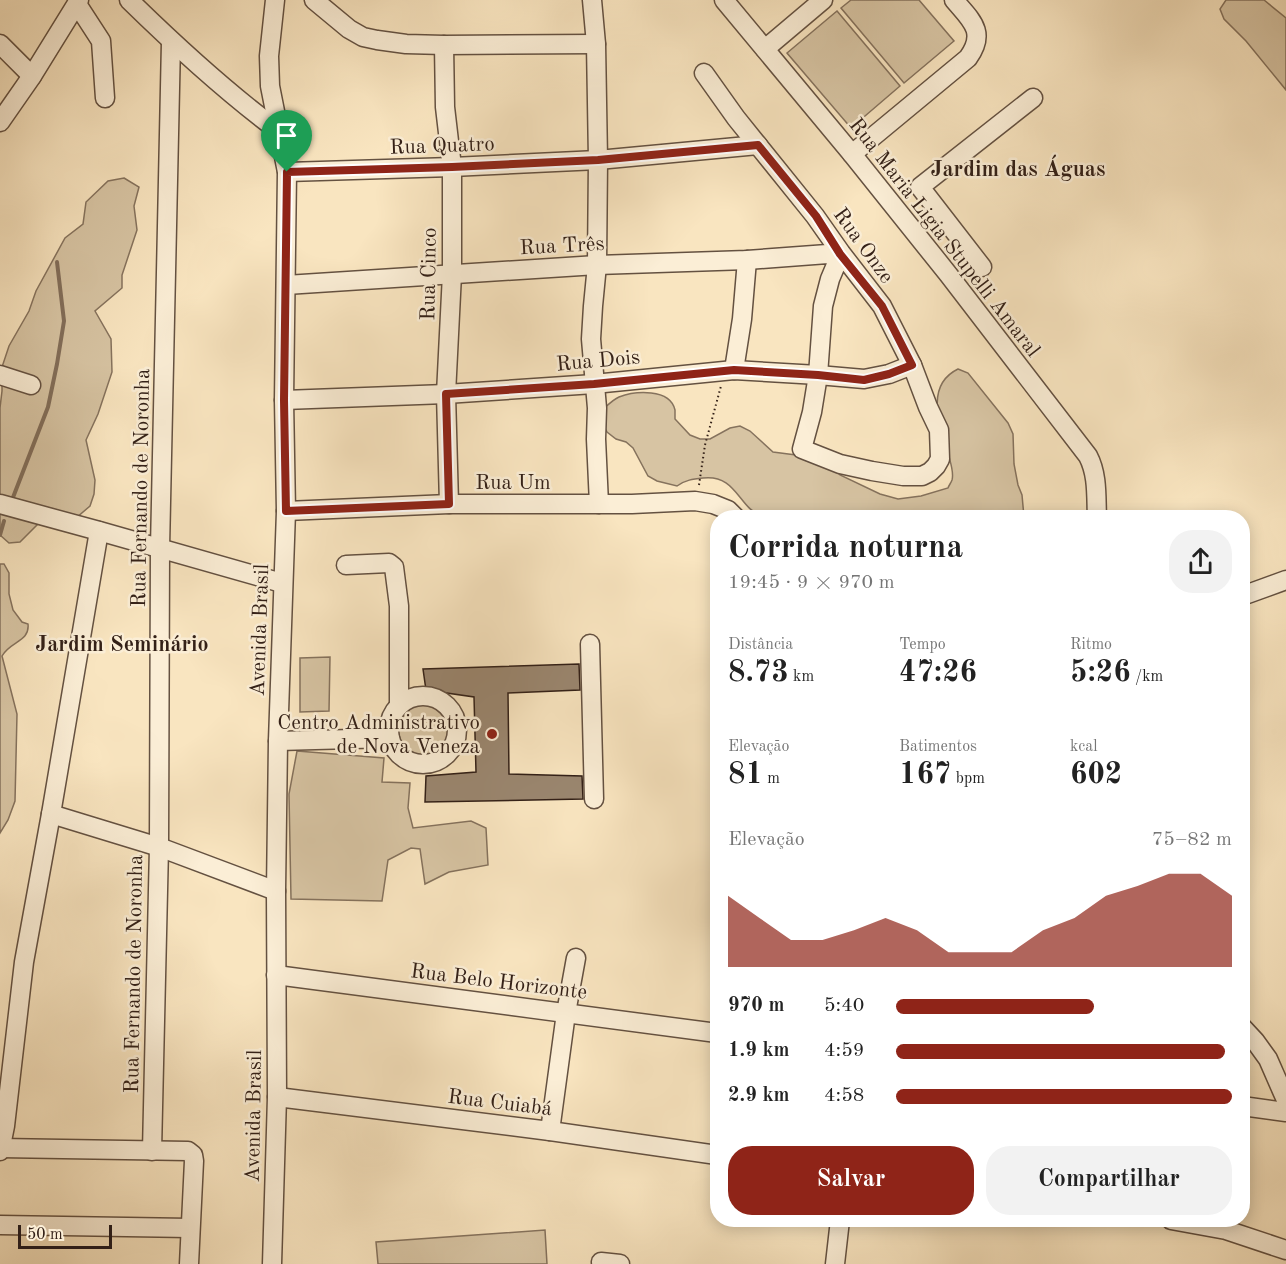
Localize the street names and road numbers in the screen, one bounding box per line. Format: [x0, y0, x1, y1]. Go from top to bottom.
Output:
street label: Rua Maria Ligia Stupelli Amaral [844, 115, 1044, 362]
street label: Rua Quatro [389, 134, 495, 159]
street label: Rua Onze [829, 204, 897, 287]
street label: Rua Cinco [418, 227, 441, 321]
street label: Rua Três [519, 234, 605, 259]
street label: Rua Dois [555, 347, 641, 376]
street label: Rua Fernando de Noronha [129, 368, 154, 608]
street label: Rua Um [475, 473, 551, 494]
street label: Avenida Brasil [248, 563, 273, 697]
street label: Rua Fernando de Noronha [122, 854, 147, 1094]
street label: Rua Belo Horizonte [409, 961, 588, 1004]
street label: Avenida Brasil [243, 1049, 266, 1183]
street label: Rua Cuiabá [446, 1087, 553, 1120]

